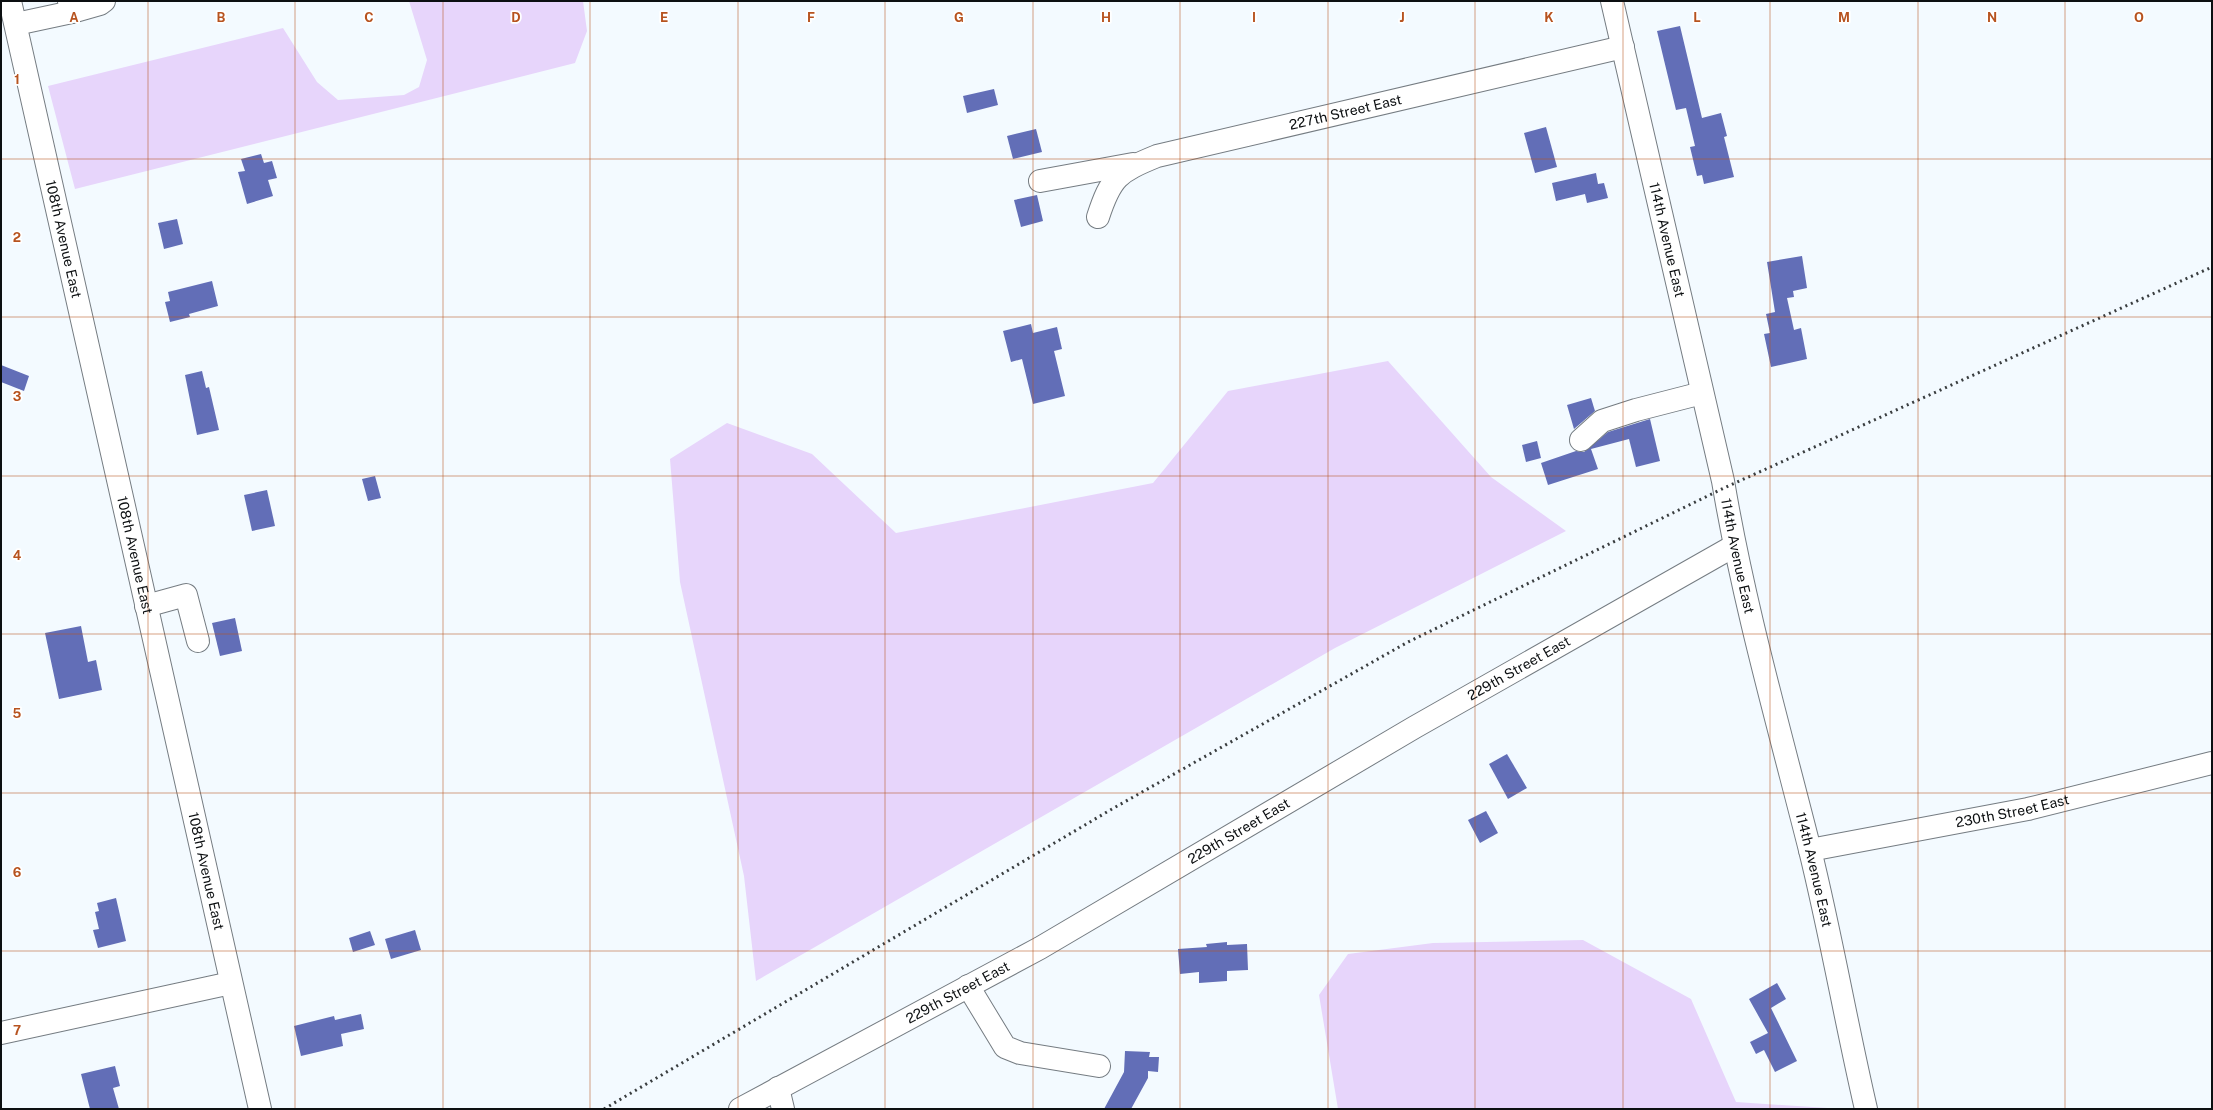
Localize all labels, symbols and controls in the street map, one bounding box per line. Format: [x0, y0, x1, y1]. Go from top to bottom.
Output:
text: A [69, 10, 79, 25]
text: B [217, 10, 226, 25]
text: C [364, 10, 374, 25]
text: D [511, 10, 521, 25]
text: E [660, 10, 668, 25]
text: F [807, 10, 815, 25]
text: G [954, 10, 964, 25]
text: H [1101, 10, 1111, 25]
text: I [1252, 10, 1256, 25]
text: J [1399, 10, 1405, 25]
text: K [1544, 10, 1554, 25]
text: L [1693, 10, 1701, 25]
text: M [1838, 10, 1850, 25]
text: N [1987, 10, 1997, 25]
text: O [2134, 10, 2144, 25]
text: 1 [14, 72, 20, 87]
street label: 227th Street East [1287, 91, 1403, 133]
street label: 108th Avenue East [43, 179, 85, 299]
street label: 114th Avenue East [1646, 181, 1688, 299]
text: 2 [13, 230, 21, 245]
text: 3 [13, 389, 22, 404]
street label: 108th Avenue East [114, 495, 156, 616]
street label: 114th Avenue East [1718, 497, 1758, 615]
text: 4 [13, 548, 22, 563]
street label: 229th Street East [1465, 633, 1573, 704]
text: 5 [13, 706, 22, 721]
street label: 230th Street East [1954, 791, 2071, 830]
street label: 229th Street East [1185, 795, 1292, 867]
street label: 108th Avenue East [185, 811, 227, 932]
street label: 114th Avenue East [1793, 811, 1835, 928]
text: 6 [13, 865, 22, 880]
street label: 229th Street East [903, 958, 1012, 1027]
text: 7 [13, 1023, 21, 1038]

